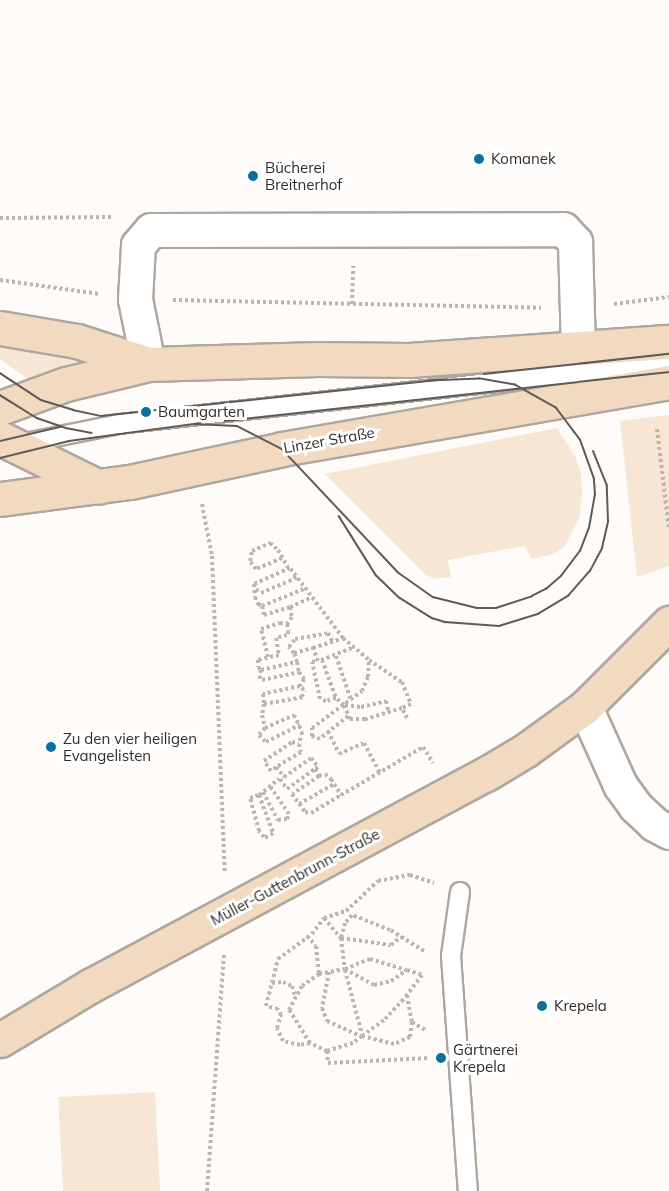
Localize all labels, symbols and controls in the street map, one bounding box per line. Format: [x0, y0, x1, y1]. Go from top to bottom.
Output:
place label: Komanek [491, 150, 556, 168]
marker: Komanek [472, 152, 486, 166]
place label: Bücherei Breitnerhof [265, 158, 342, 193]
marker: Bücherei Breitnerhof [246, 169, 260, 183]
place label: Baumgarten [158, 403, 245, 421]
marker: Baumgarten [139, 405, 153, 419]
street label: Linzer Straße [282, 423, 376, 457]
place label: Zu den vier heiligen Evangelisten [63, 729, 197, 764]
marker: Zu den vier heiligen Evangelisten [44, 740, 58, 754]
street label: Müller-Guttenbrunn-Straße [208, 825, 382, 929]
place label: Krepela [554, 997, 607, 1015]
marker: Krepela [535, 999, 549, 1013]
place label: Gärtnerei Krepela [453, 1040, 518, 1075]
marker: Gärtnerei Krepela [434, 1051, 448, 1065]

